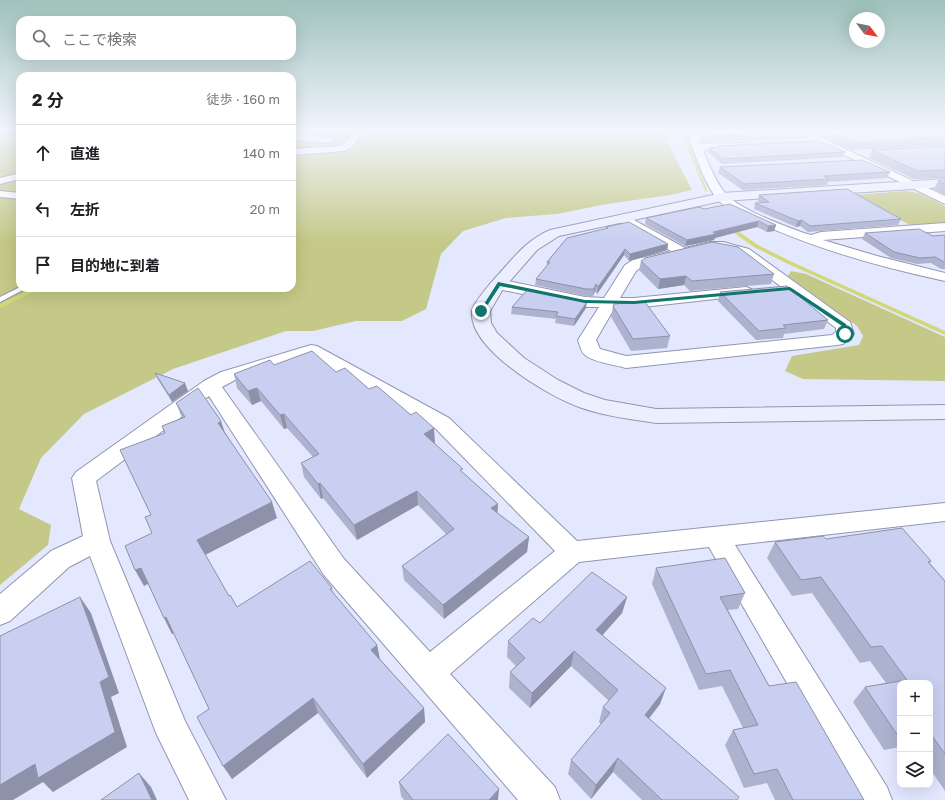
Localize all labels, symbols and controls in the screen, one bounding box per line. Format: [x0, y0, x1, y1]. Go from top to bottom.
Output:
north arrow [849, 12, 885, 48]
search box [16, 16, 296, 60]
icon: search [30, 27, 52, 49]
text: ここで検索 [62, 30, 137, 48]
text: 2 分 [32, 89, 64, 110]
text: 徒歩 · 160 m [207, 91, 280, 107]
icon: ahead [32, 142, 54, 164]
text: 直進 [70, 144, 100, 162]
text: 140 m [243, 145, 280, 161]
icon: left [32, 198, 54, 220]
text: 左折 [70, 200, 100, 218]
text: 20 m [250, 201, 280, 217]
icon: arrive [32, 254, 54, 276]
text: 目的地に到着 [70, 256, 160, 274]
route end [472, 302, 490, 320]
route start [836, 325, 854, 343]
map controls [897, 680, 933, 788]
button: + [897, 680, 933, 716]
button: − [897, 716, 933, 752]
button: layers [897, 752, 933, 788]

